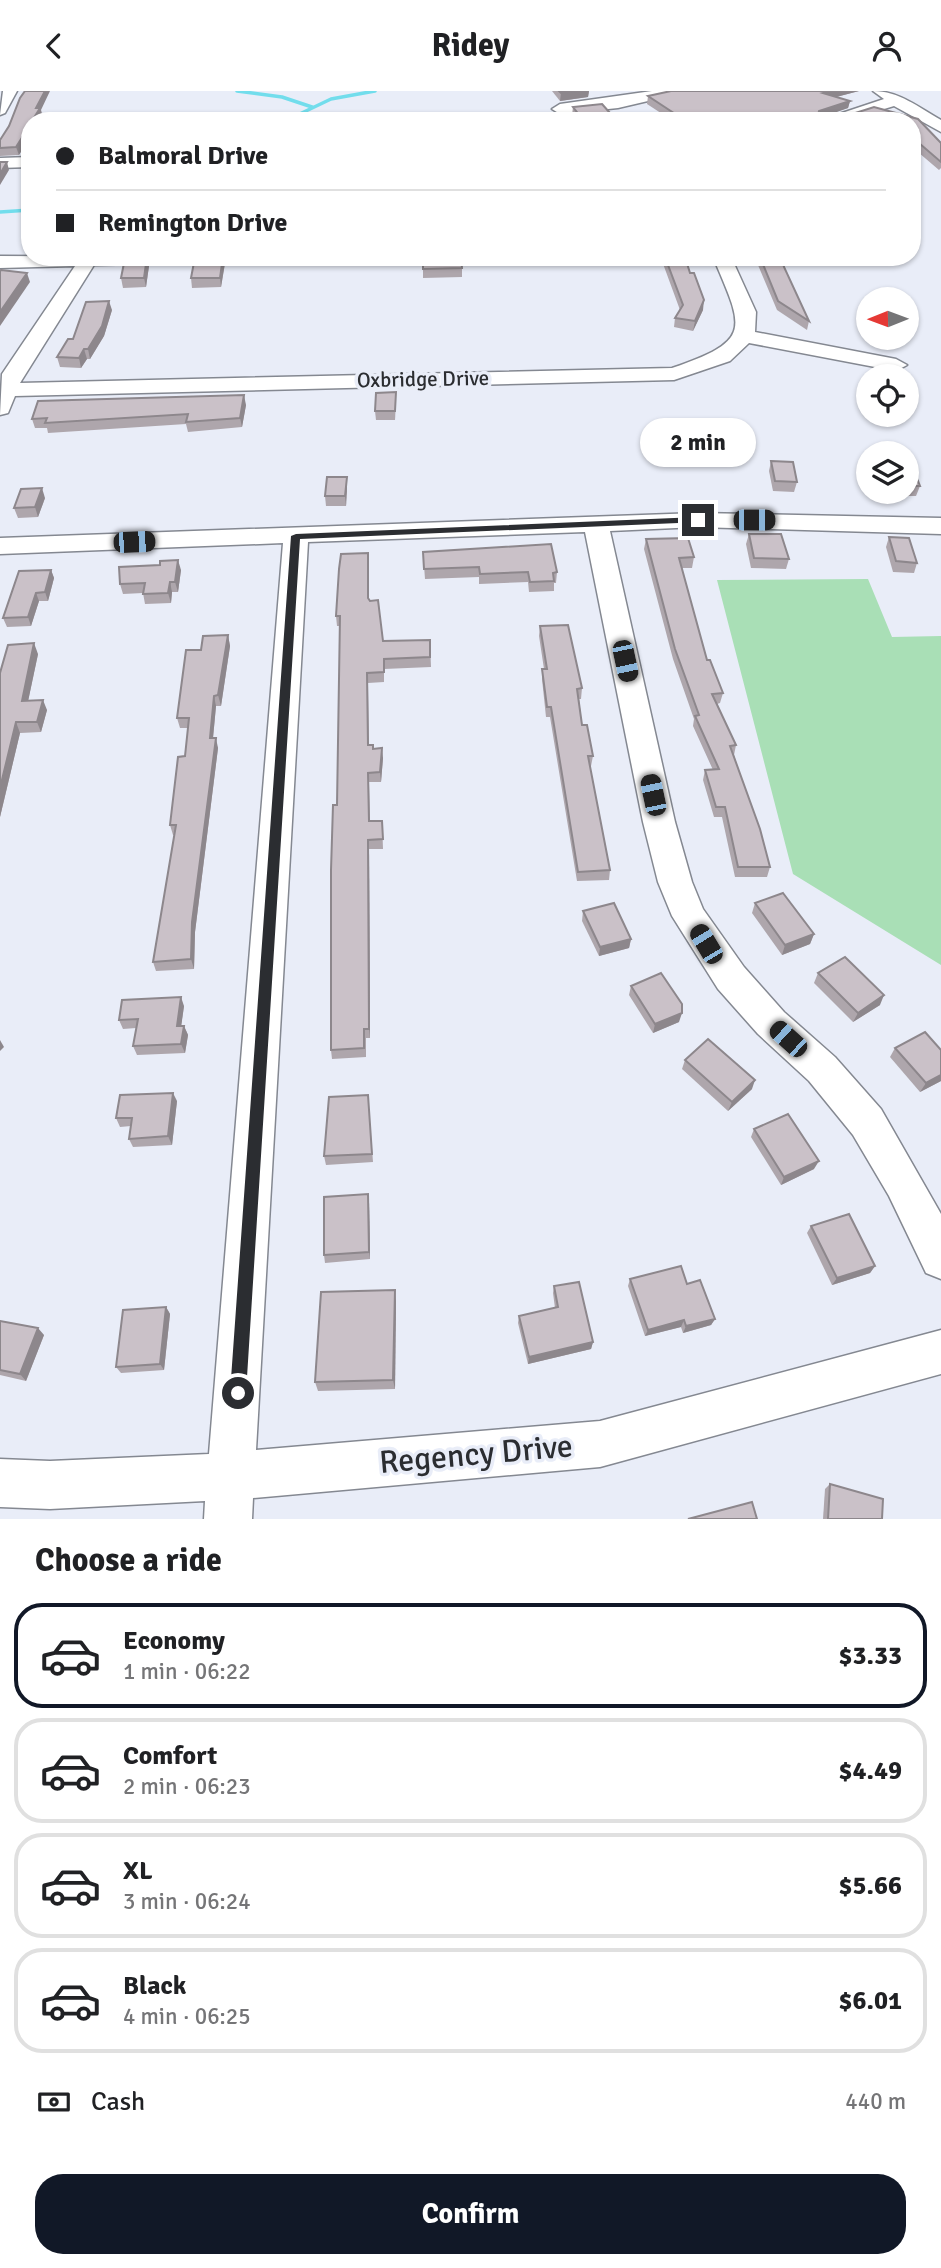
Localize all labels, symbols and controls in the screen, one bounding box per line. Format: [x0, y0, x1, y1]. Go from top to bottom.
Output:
text: Ridey [431, 26, 510, 65]
icon: back [35, 27, 73, 65]
icon: person [868, 27, 906, 65]
text: Balmoral Drive [98, 140, 268, 172]
text: Remington Drive [98, 207, 287, 239]
north arrow [856, 287, 919, 350]
map controls [856, 287, 919, 504]
button: locate [856, 364, 919, 427]
street label: Oxbridge Drive [357, 365, 489, 393]
callout: 2 min [640, 419, 756, 467]
text: 2 min [670, 428, 726, 457]
button: layers [856, 441, 919, 504]
route end [682, 504, 714, 536]
car [734, 510, 776, 531]
car [113, 531, 156, 553]
car [611, 638, 640, 684]
car [639, 772, 668, 818]
car [687, 921, 726, 967]
car [766, 1017, 811, 1061]
route start [222, 1377, 254, 1409]
street label: Regency Drive [378, 1426, 574, 1482]
text: Choose a ride [35, 1541, 222, 1580]
icon: car [39, 1624, 102, 1687]
text: Economy [123, 1625, 225, 1657]
text: $3.33 [838, 1640, 902, 1672]
text: 1 min · 06:22 [123, 1657, 251, 1686]
icon: car [39, 1739, 102, 1802]
text: Comfort [123, 1740, 217, 1772]
text: $4.49 [838, 1755, 902, 1787]
text: 2 min · 06:23 [123, 1772, 251, 1801]
icon: car [39, 1854, 102, 1917]
text: XL [123, 1855, 153, 1887]
text: $5.66 [838, 1870, 902, 1902]
text: 3 min · 06:24 [123, 1887, 251, 1916]
icon: car [39, 1969, 102, 2032]
text: Black [123, 1970, 186, 2002]
text: $6.01 [838, 1985, 902, 2017]
text: 4 min · 06:25 [123, 2002, 251, 2031]
icon: cash [35, 2083, 73, 2121]
text: Cash [91, 2086, 145, 2118]
text: 440 m [845, 2087, 906, 2116]
button: Confirm [35, 2174, 906, 2254]

